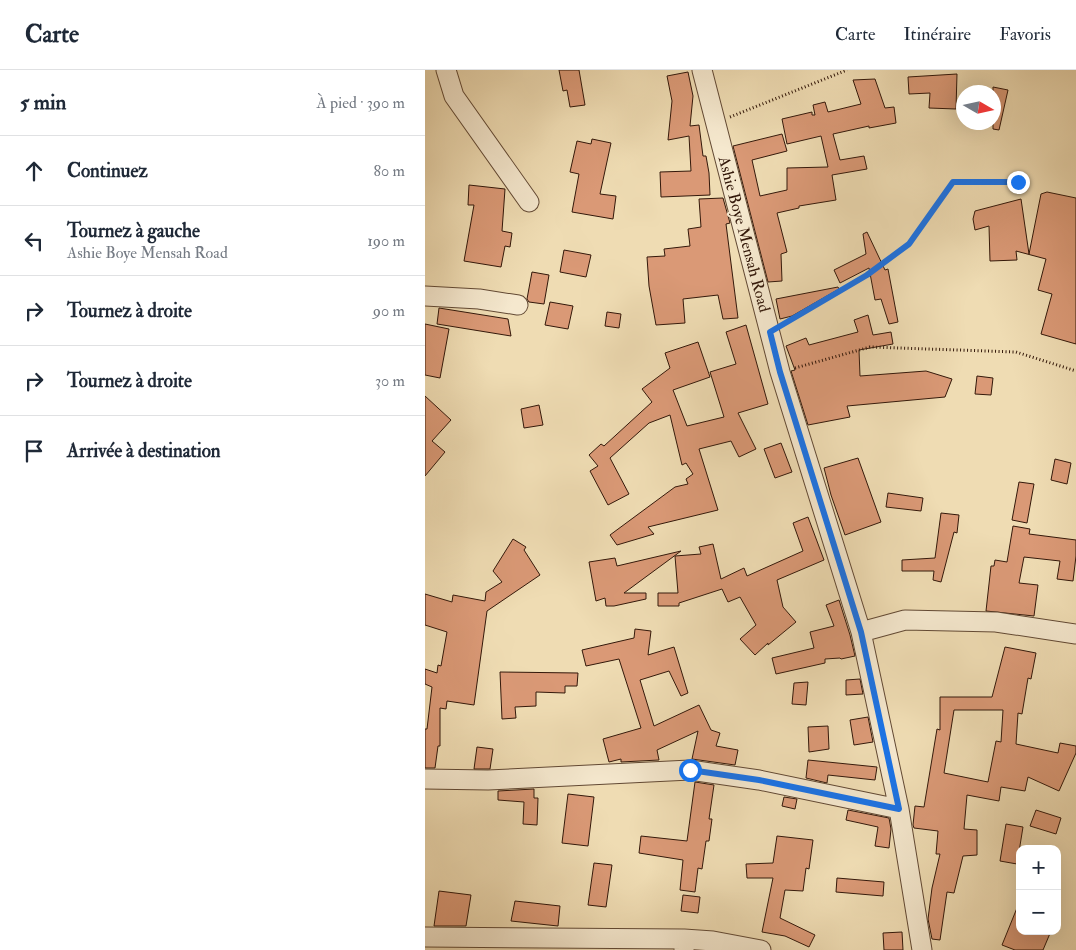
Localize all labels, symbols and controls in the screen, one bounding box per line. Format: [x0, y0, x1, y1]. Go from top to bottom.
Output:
text: Carte [25, 19, 79, 50]
text: Carte [835, 23, 876, 46]
text: Itinéraire [904, 23, 971, 46]
text: Favoris [999, 23, 1051, 46]
north arrow [956, 85, 1001, 130]
text: 5 min [20, 89, 66, 116]
text: À pied · 390 m [317, 93, 405, 113]
street label: Ashie Boye Mensah Road [713, 153, 775, 315]
icon: ahead [20, 157, 48, 185]
text: Continuez [67, 159, 148, 183]
text: 80 m [374, 161, 405, 181]
route end [1007, 171, 1030, 194]
text: Tournez à gauche [67, 219, 200, 243]
icon: left [20, 227, 48, 255]
text: 190 m [367, 231, 405, 251]
text: Ashie Boye Mensah Road [67, 243, 228, 263]
icon: right [20, 297, 48, 325]
text: Tournez à droite [67, 299, 192, 323]
text: 90 m [373, 301, 405, 321]
icon: right [20, 367, 48, 395]
text: Tournez à droite [67, 369, 192, 393]
text: 30 m [375, 371, 405, 391]
icon: arrive [20, 437, 48, 465]
text: Arrivée à destination [67, 439, 221, 463]
route start [679, 759, 702, 782]
map controls [1016, 845, 1061, 935]
button: + [1016, 845, 1061, 890]
button: − [1016, 890, 1061, 935]

